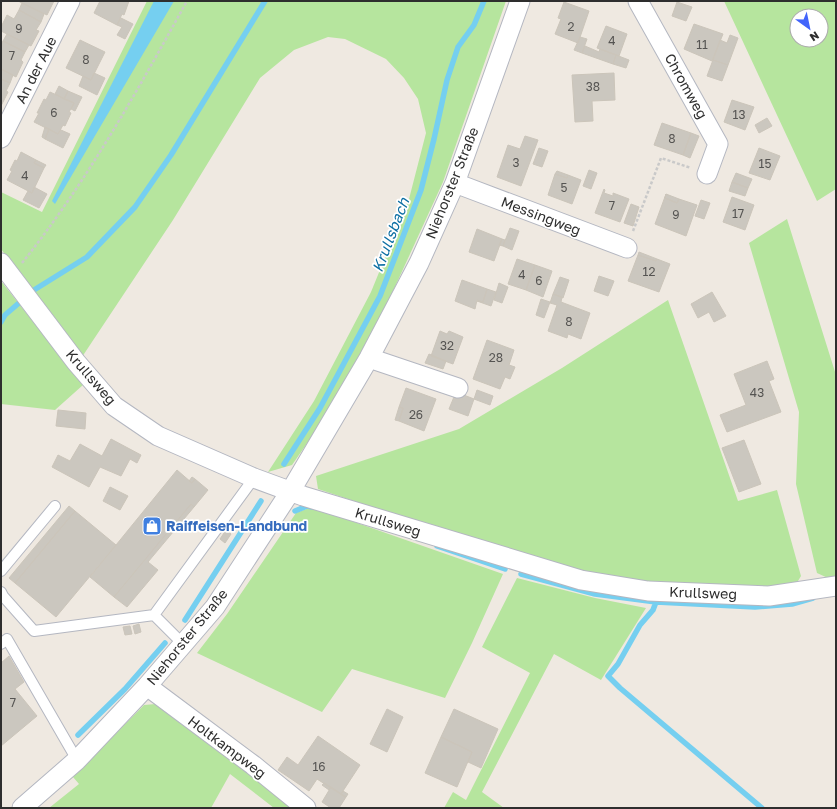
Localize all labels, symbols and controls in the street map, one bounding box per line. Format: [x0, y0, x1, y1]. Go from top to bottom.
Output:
north arrow [789, 8, 829, 48]
house number: 2 [568, 19, 575, 34]
house number: 9 [15, 21, 23, 36]
text: N [808, 29, 822, 45]
street label: An der Aue [11, 33, 60, 106]
house number: 4 [608, 33, 616, 48]
house number: 11 [696, 37, 708, 52]
house number: 7 [9, 48, 15, 63]
street label: Chromweg [662, 50, 711, 121]
house number: 8 [82, 52, 90, 67]
house number: 38 [586, 79, 600, 94]
house number: 6 [50, 105, 58, 120]
house number: 13 [733, 107, 745, 122]
street label: Niehorster Straße [421, 125, 482, 241]
house number: 8 [668, 131, 676, 146]
house number: 3 [512, 155, 520, 170]
house number: 15 [759, 156, 771, 171]
house number: 4 [21, 168, 29, 183]
house number: 5 [561, 180, 568, 195]
street label: Messingweg [499, 193, 583, 239]
water label: Krullsbach [368, 194, 413, 274]
house number: 7 [609, 198, 615, 213]
house number: 17 [732, 206, 744, 221]
house number: 9 [672, 207, 680, 222]
house number: 12 [643, 264, 655, 279]
house number: 4 [518, 267, 526, 282]
house number: 6 [535, 273, 543, 288]
house number: 8 [565, 314, 573, 329]
house number: 32 [440, 338, 454, 353]
street label: Krullsweg [63, 345, 120, 408]
house number: 28 [489, 350, 503, 365]
house number: 43 [750, 385, 764, 400]
house number: 26 [409, 407, 423, 422]
street label: Krullsweg [353, 503, 423, 540]
shop icon: Raiffeisen-Landbund [141, 515, 163, 537]
place label: Raiffeisen-Landbund [166, 517, 307, 534]
street label: Krullsweg [669, 583, 737, 602]
street label: Niehorster Straße [143, 585, 231, 688]
house number: 7 [10, 695, 16, 710]
street label: Holtkampweg [185, 712, 270, 781]
house number: 16 [312, 759, 326, 774]

